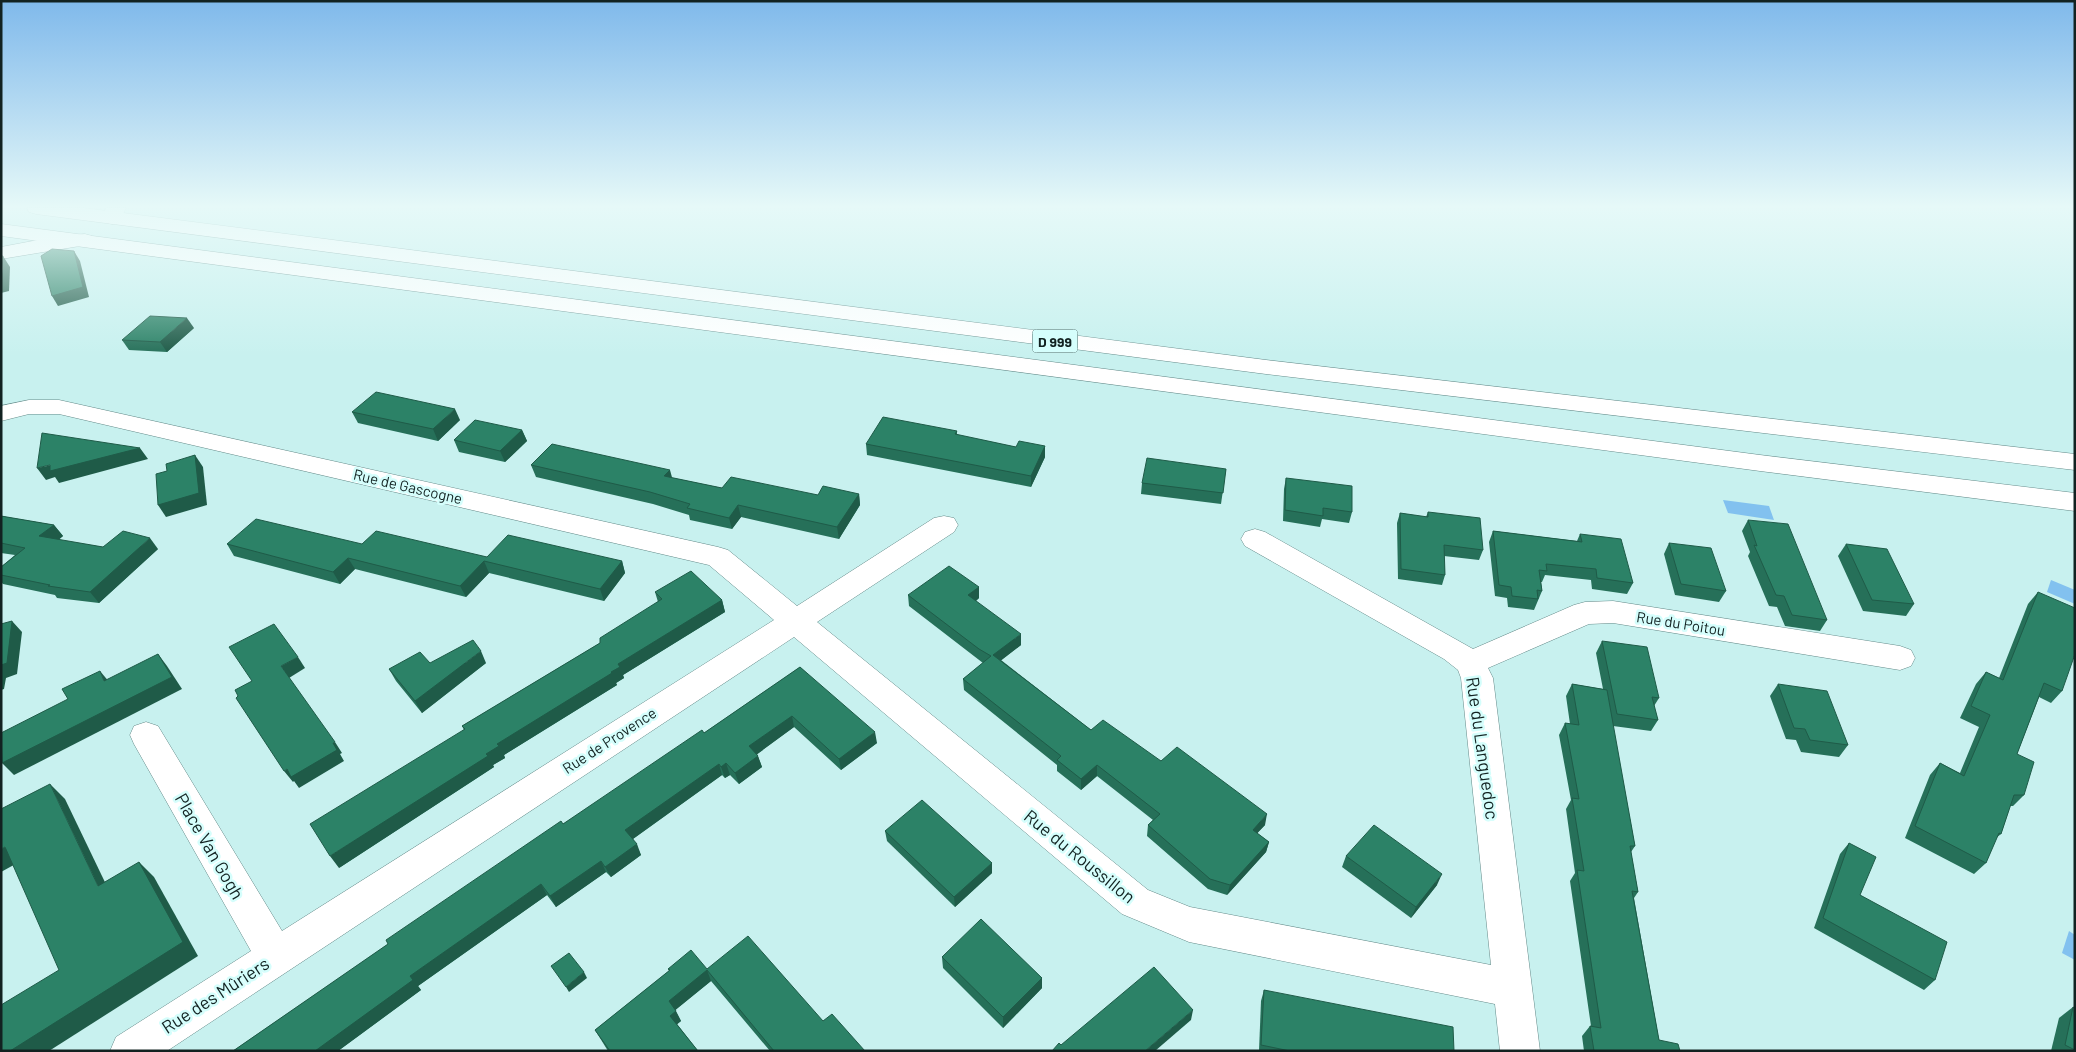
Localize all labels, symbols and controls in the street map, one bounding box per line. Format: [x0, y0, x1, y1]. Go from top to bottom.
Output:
road number: D 999 [1032, 330, 1078, 352]
street label: Rue de Gascogne [352, 465, 464, 507]
street label: Rue du Poitou [1635, 607, 1727, 639]
street label: Rue du Languedoc [1462, 675, 1504, 821]
street label: Rue de Provence [559, 703, 659, 777]
street label: Place Van Gogh [171, 789, 249, 903]
street label: Rue du Roussillon [1020, 804, 1140, 908]
street label: Rue des Mûriers [157, 952, 273, 1038]

